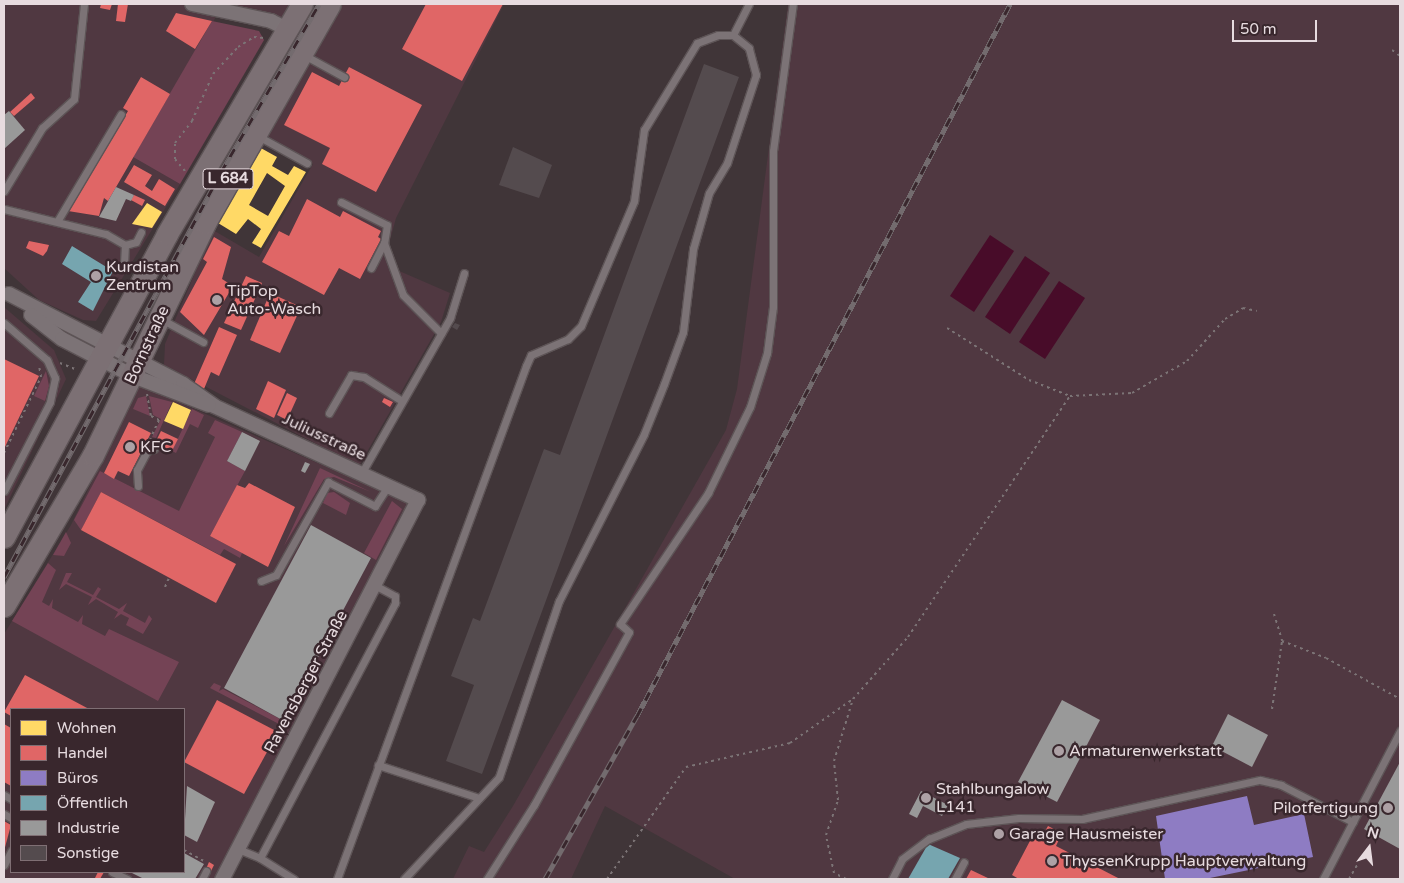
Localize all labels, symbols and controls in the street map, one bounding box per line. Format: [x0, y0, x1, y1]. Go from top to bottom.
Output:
scale bar [1234, 10, 1319, 42]
text: 50 m [1240, 20, 1277, 38]
road number: L 684 [202, 166, 254, 192]
place label: Kurdistan Zentrum [106, 257, 179, 295]
marker: Kurdistan Zentrum [90, 270, 102, 282]
place label: TipTop Auto-Wasch [227, 281, 321, 319]
marker: TipTop Auto-Wasch [211, 294, 223, 306]
street label: Bornstraße [120, 303, 174, 387]
street label: Juliusstraße [279, 409, 369, 465]
place label: KFC [140, 437, 171, 457]
marker: KFC [124, 441, 136, 453]
street label: Ravensberger Straße [260, 607, 352, 757]
legend [10, 708, 185, 873]
text: Wohnen [57, 719, 117, 737]
place label: Armaturenwerkstatt [1069, 741, 1222, 761]
text: Handel [57, 744, 108, 762]
marker: Armaturenwerkstatt [1053, 745, 1065, 757]
text: Büros [57, 769, 98, 787]
place label: Stahlbungalow L141 [936, 779, 1049, 817]
marker: Stahlbungalow L141 [920, 792, 932, 804]
text: Öffentlich [57, 794, 128, 812]
place label: Pilotfertigung [1273, 798, 1378, 818]
marker: Pilotfertigung [1382, 802, 1394, 814]
text: Industrie [57, 819, 120, 837]
north arrow [1344, 823, 1394, 873]
text: N [1365, 823, 1381, 843]
place label: Garage Hausmeister [1009, 824, 1163, 844]
marker: Garage Hausmeister [993, 828, 1005, 840]
text: Sonstige [57, 844, 119, 862]
place label: ThyssenKrupp Hauptverwaltung [1062, 851, 1306, 871]
marker: ThyssenKrupp Hauptverwaltung [1046, 855, 1058, 867]

